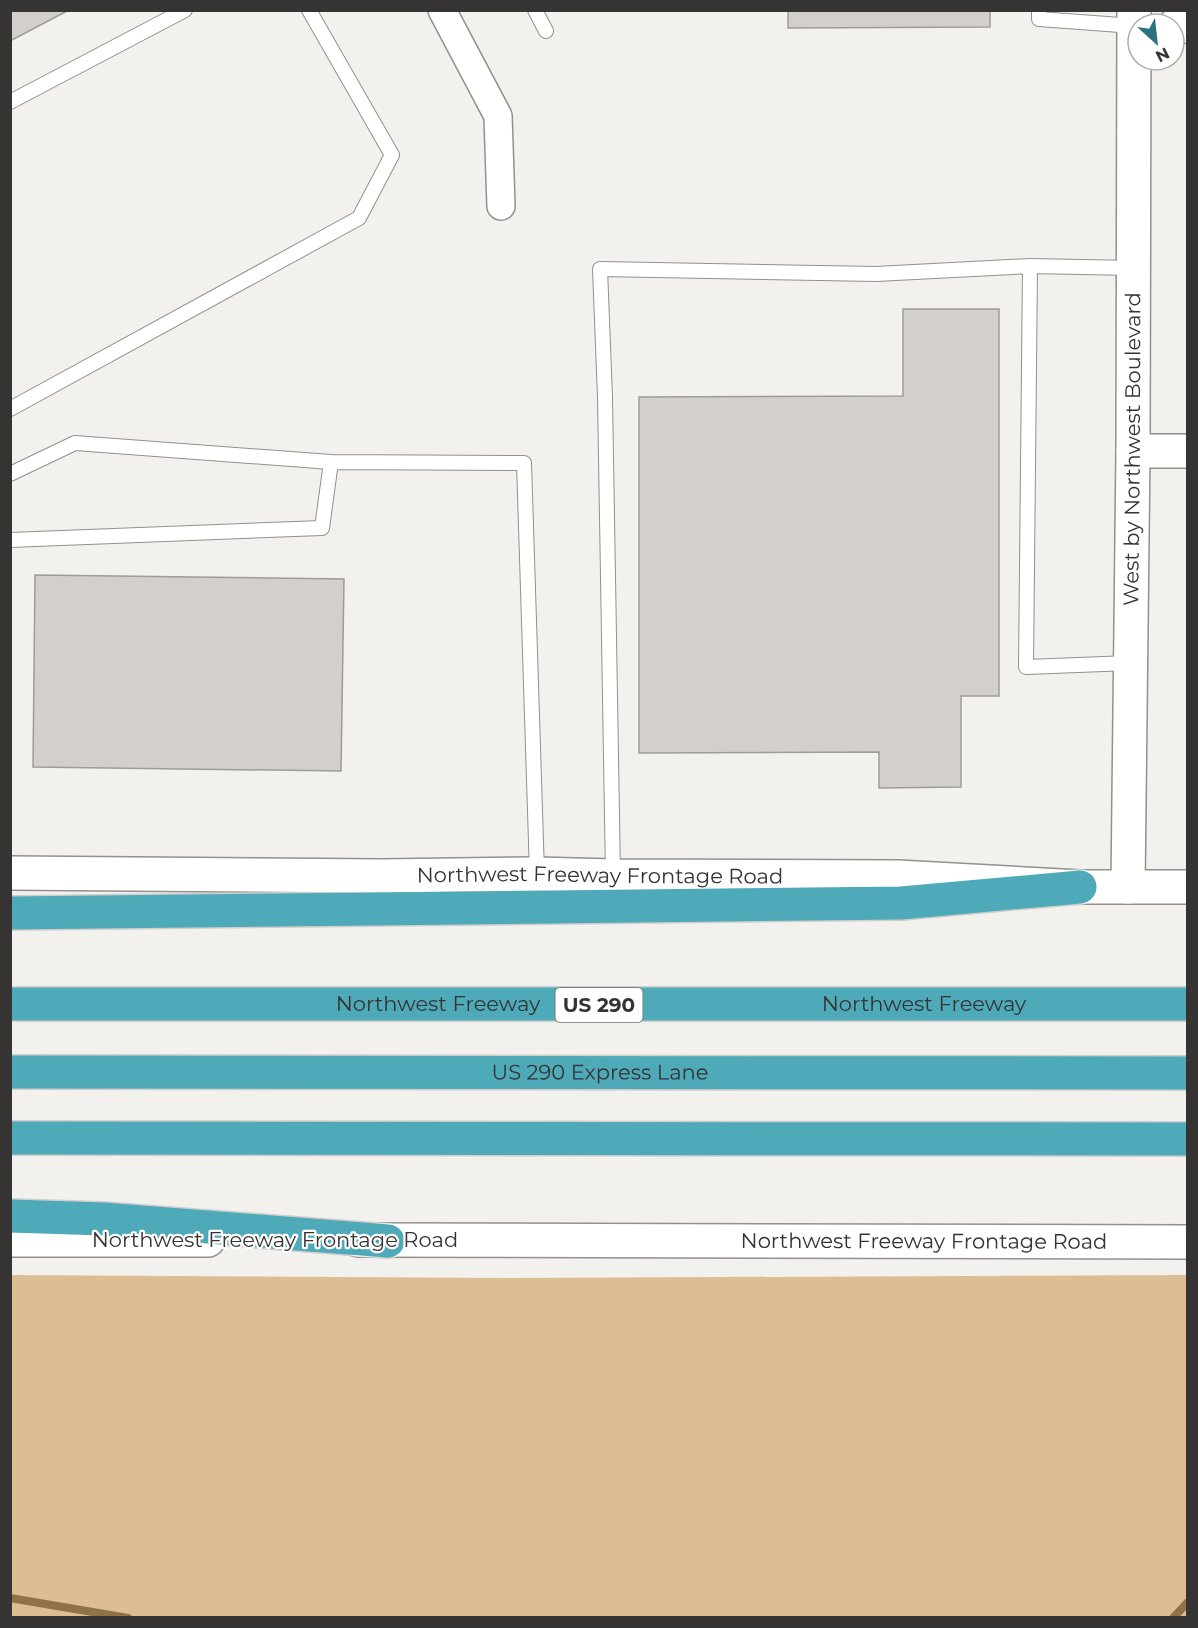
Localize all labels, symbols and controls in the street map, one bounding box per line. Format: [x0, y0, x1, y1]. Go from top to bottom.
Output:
north arrow [1126, 12, 1186, 72]
text: N [1153, 44, 1173, 66]
street label: West by Northwest Boulevard [1118, 292, 1145, 606]
street label: Northwest Freeway Frontage Road [416, 861, 783, 889]
road number: US 290 [556, 988, 642, 1022]
street label: Northwest Freeway [336, 991, 541, 1016]
street label: Northwest Freeway [822, 991, 1027, 1016]
street label: US 290 Express Lane [492, 1059, 708, 1085]
street label: Northwest Freeway Frontage Road [92, 1227, 458, 1252]
street label: Northwest Freeway Frontage Road [741, 1228, 1107, 1254]

